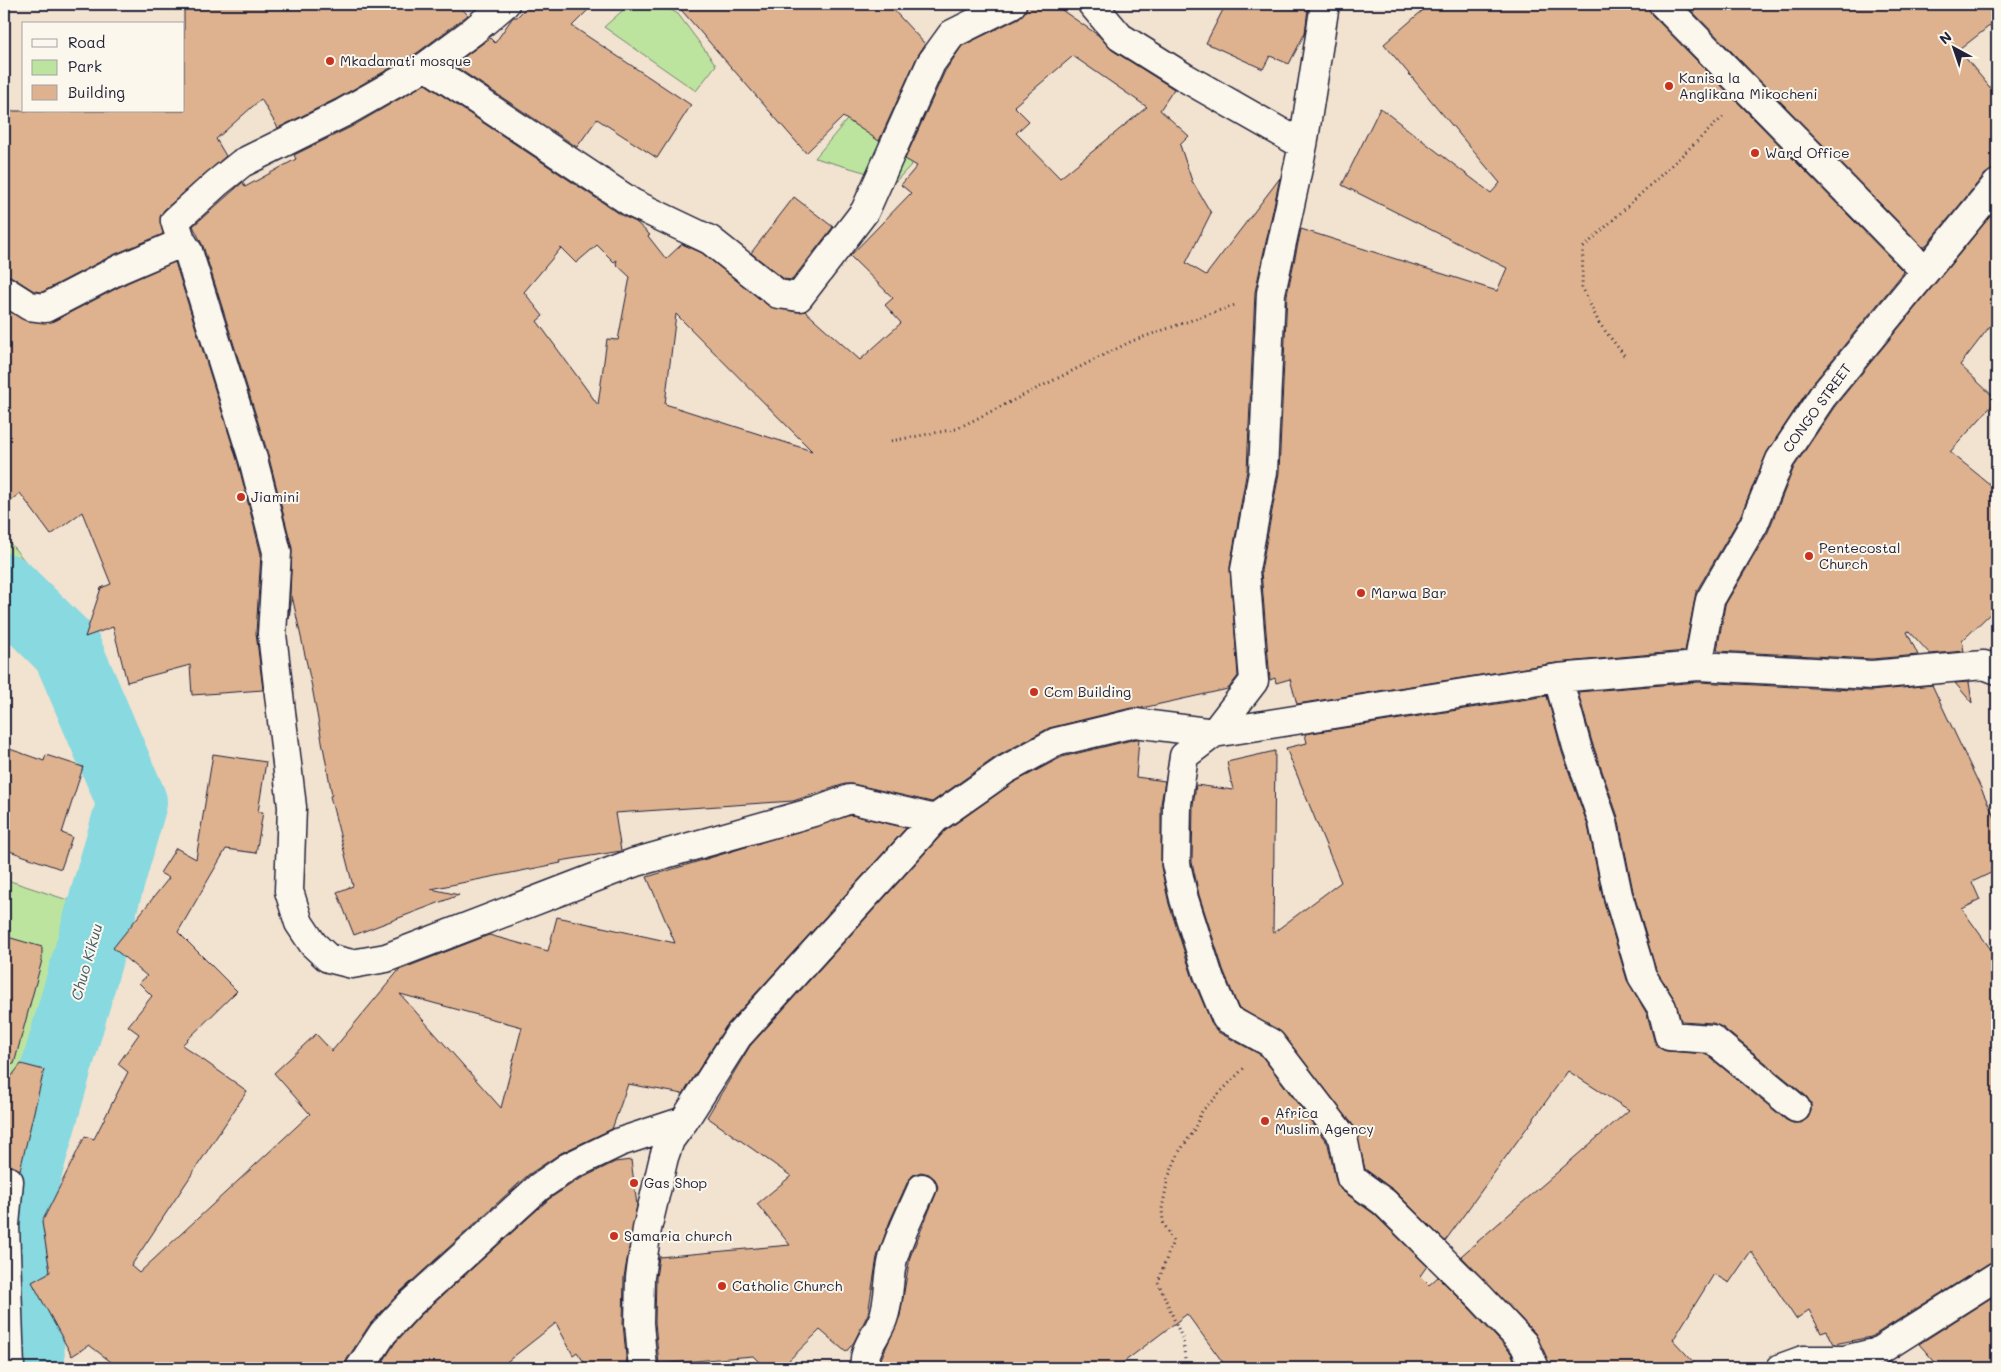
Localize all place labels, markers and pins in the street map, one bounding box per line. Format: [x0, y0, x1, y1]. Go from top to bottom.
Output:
place label: Mkadamati mosque [340, 51, 471, 70]
marker: Mkadamati mosque [324, 55, 336, 67]
place label: Kanisa la Anglikana Mikocheni [1679, 68, 1818, 103]
marker: Kanisa la Anglikana Mikocheni [1663, 80, 1675, 92]
place label: Ward Office [1765, 143, 1850, 162]
marker: Ward Office [1749, 147, 1761, 159]
place label: Jiamini [251, 487, 299, 506]
marker: Jiamini [235, 491, 247, 503]
place label: Pentecostal Church [1819, 538, 1901, 573]
marker: Pentecostal Church [1803, 550, 1815, 562]
place label: Marwa Bar [1371, 583, 1446, 602]
marker: Marwa Bar [1355, 587, 1367, 599]
place label: Ccm Building [1044, 682, 1131, 701]
marker: Ccm Building [1028, 686, 1040, 698]
place label: Africa Muslim Agency [1275, 1103, 1374, 1138]
marker: Africa Muslim Agency [1259, 1115, 1271, 1127]
place label: Gas Shop [644, 1173, 707, 1192]
marker: Gas Shop [628, 1177, 640, 1189]
place label: Samaria church [624, 1226, 732, 1245]
marker: Samaria church [608, 1230, 620, 1242]
place label: Catholic Church [732, 1276, 842, 1295]
marker: Catholic Church [716, 1280, 728, 1292]

